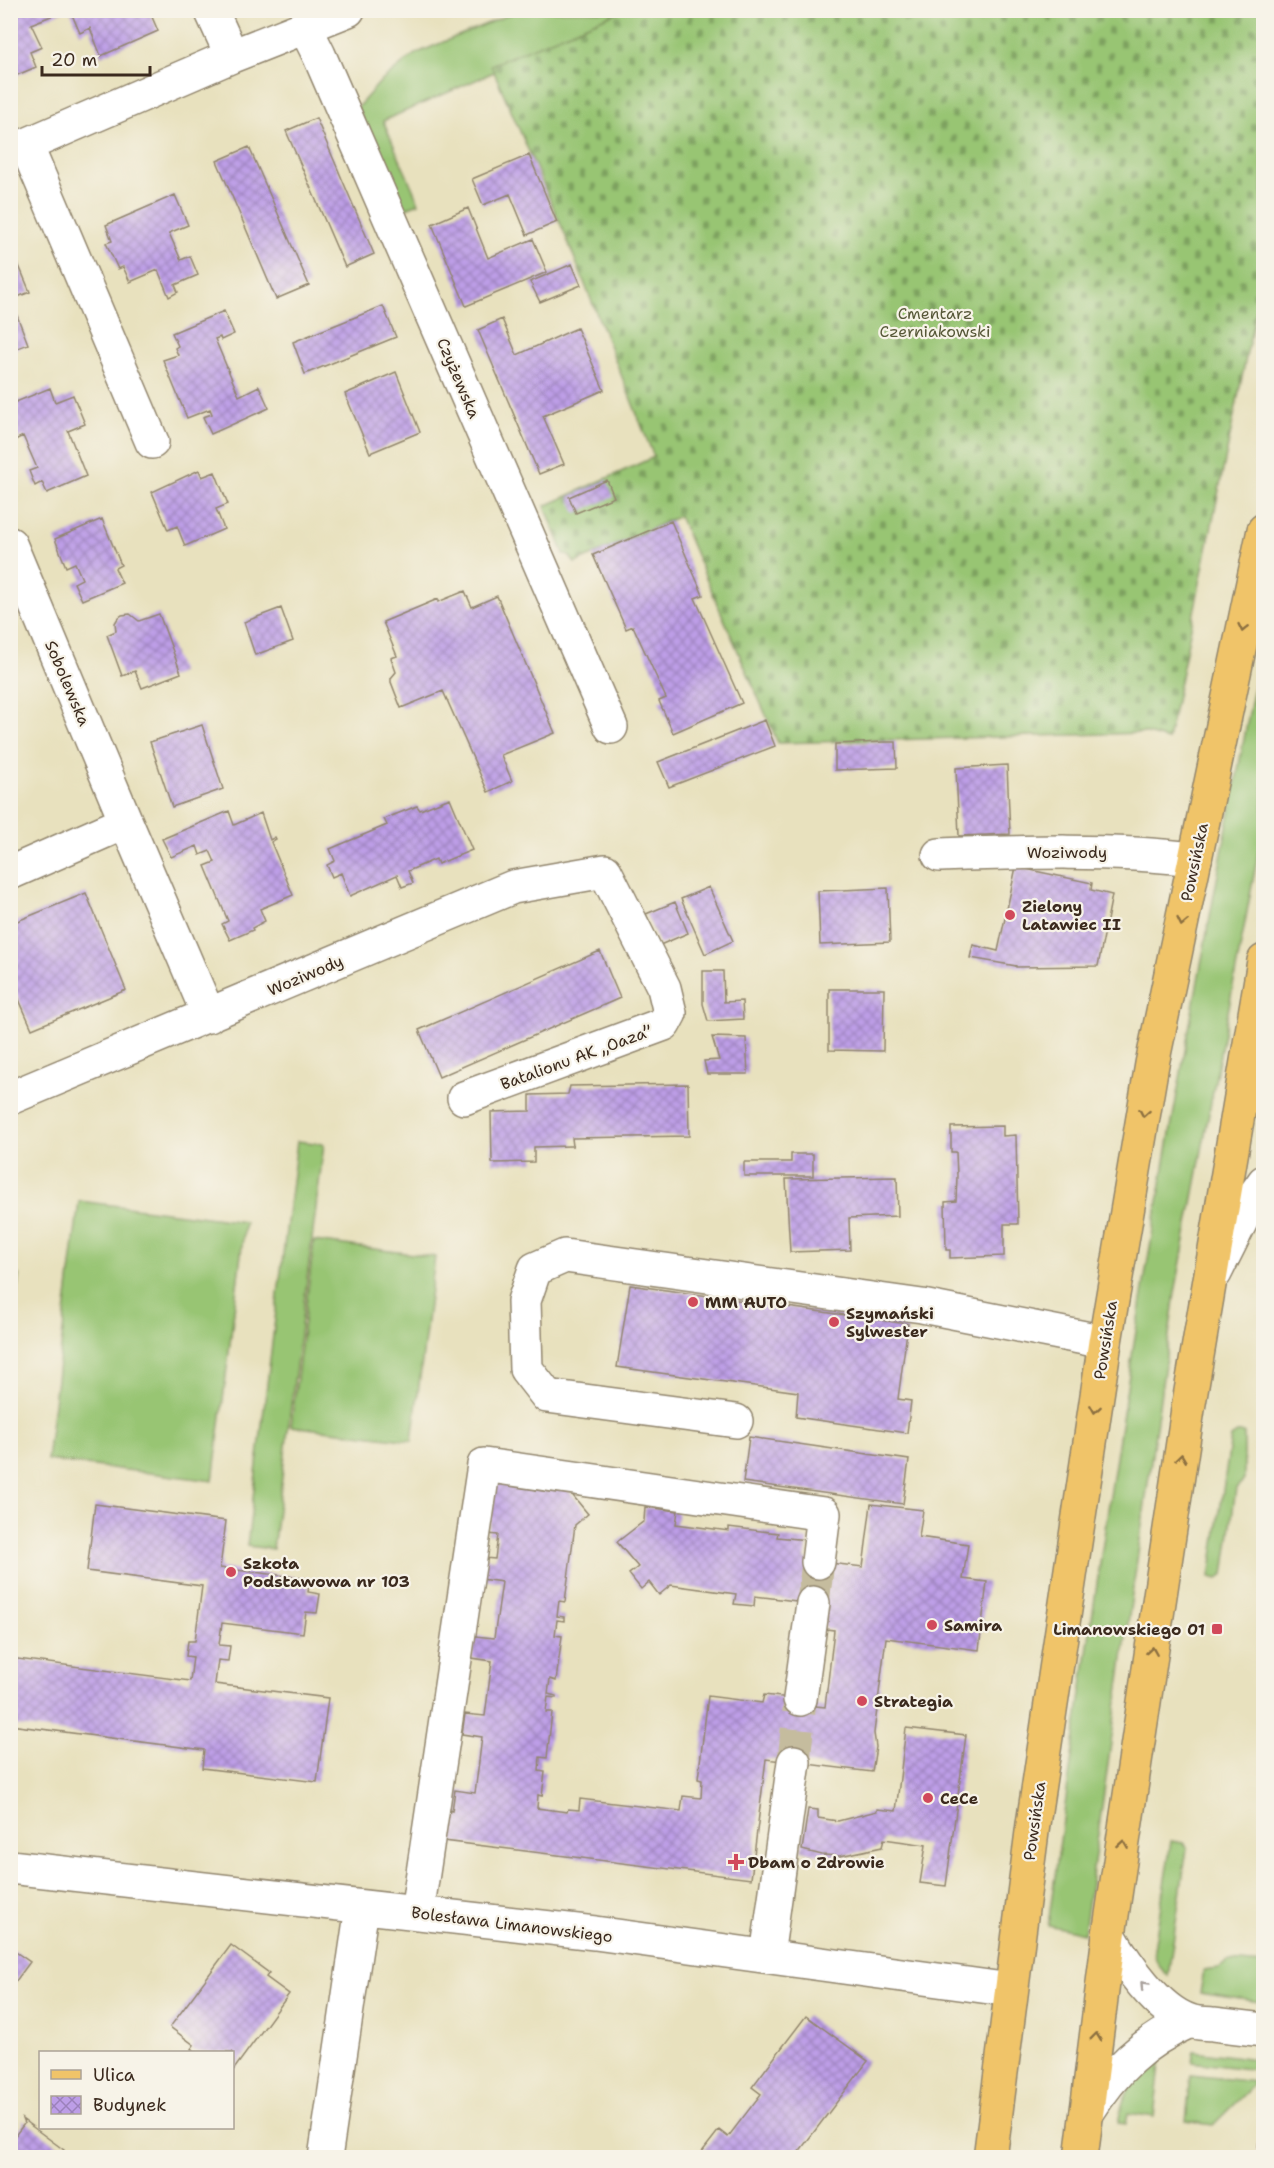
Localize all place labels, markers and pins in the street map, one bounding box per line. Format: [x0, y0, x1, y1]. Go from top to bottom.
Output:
place label: Zielony Latawiec II [1022, 896, 1121, 935]
marker: Zielony Latawiec II [1003, 908, 1017, 922]
place label: MM AUTO [705, 1292, 787, 1313]
marker: MM AUTO [686, 1295, 700, 1309]
place label: Szymański Sylwester [846, 1303, 934, 1342]
marker: Szymański Sylwester [827, 1315, 841, 1329]
place label: Szkoła Podstawowa nr 103 [243, 1553, 410, 1592]
marker: Szkoła Podstawowa nr 103 [224, 1565, 238, 1579]
place label: Samira [944, 1615, 1002, 1636]
marker: Samira [925, 1618, 939, 1632]
place label: Limanowskiego 01 [1053, 1619, 1205, 1640]
marker: Limanowskiego 01 [1210, 1622, 1224, 1636]
place label: Strategia [874, 1691, 953, 1712]
marker: Strategia [855, 1694, 869, 1708]
place label: CeCe [940, 1788, 979, 1809]
marker: CeCe [921, 1791, 935, 1805]
place label: Dbam o Zdrowie [748, 1852, 885, 1873]
marker: Dbam o Zdrowie [729, 1855, 743, 1869]

